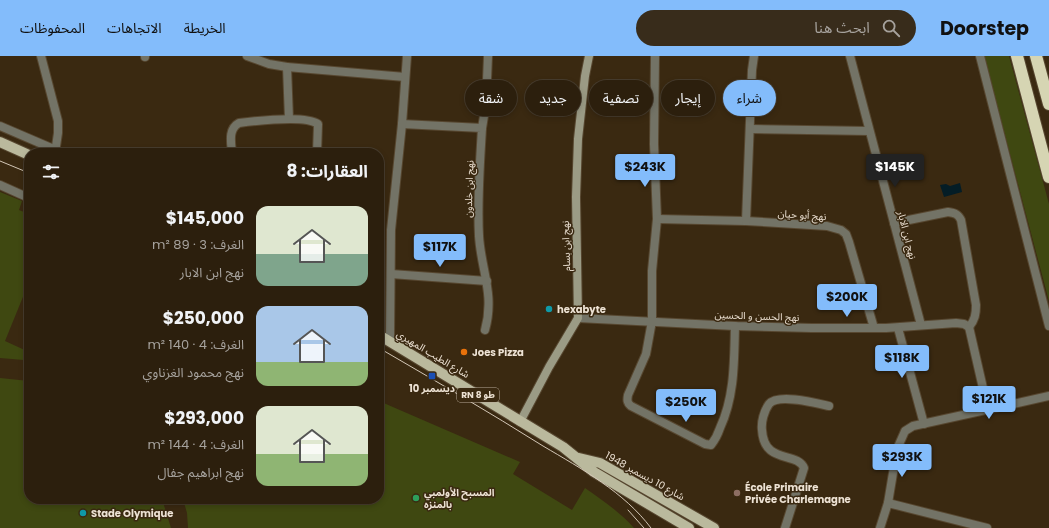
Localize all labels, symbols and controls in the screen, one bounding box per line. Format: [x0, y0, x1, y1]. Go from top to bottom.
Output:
search box [636, 10, 916, 46]
text: Doorstep [940, 15, 1029, 42]
text: ابحث هنا [814, 17, 870, 38]
icon: search [880, 17, 902, 39]
text: المحفوظات [20, 18, 85, 38]
text: الاتجاهات [107, 18, 162, 38]
text: الخريطة [184, 18, 226, 38]
chip: شقة [465, 80, 517, 116]
chip: جديد [525, 80, 581, 116]
chip: تصفية [589, 80, 653, 116]
chip: إيجار [661, 80, 715, 116]
chip: شراء [723, 80, 776, 116]
pin: $243K [617, 154, 673, 188]
pin: $145K [867, 154, 923, 188]
text: $243K [624, 157, 666, 176]
text: $145K [875, 157, 915, 176]
text: العقارات: 8 [286, 159, 368, 183]
street label: نهج ابن خلدون [461, 160, 478, 218]
icon: filters [40, 161, 62, 183]
text: $145,000 [166, 206, 244, 230]
street label: نهج أبو حيان [777, 206, 827, 224]
street label: نهج ابن الابار [894, 208, 920, 261]
street label: نهج ابن بسام [558, 220, 575, 272]
icon: home [288, 222, 336, 270]
pin: $117K [412, 234, 468, 268]
text: الغرف: 3 · 89 m² [152, 235, 244, 254]
text: $117K [423, 237, 457, 256]
text: نهج ابن الابار [180, 263, 244, 282]
pin: $200K [819, 284, 875, 318]
text: $200K [826, 287, 868, 306]
place label: hexabyte [557, 302, 606, 317]
marker: hexabyte [544, 304, 554, 314]
text: $250,000 [163, 306, 244, 330]
street label: نهج الحسن و الحسين [714, 307, 800, 325]
icon: home [288, 322, 336, 370]
street label: شارع الطيب المهيري [394, 326, 472, 382]
text: الغرف: 4 · 140 m² [147, 335, 244, 354]
place label: Joes Pizza [472, 345, 524, 360]
pin: $118K [874, 345, 930, 379]
marker: Joes Pizza [459, 347, 469, 357]
text: $118K [884, 348, 920, 367]
text: نهج محمود الغزناوي [143, 363, 244, 382]
marker: 10 ديسمبر [427, 371, 437, 381]
place label: 10 ديسمبر [409, 381, 455, 396]
pin: $121K [961, 386, 1017, 420]
road number: RN 8 طو [457, 388, 499, 402]
pin: $250K [658, 389, 714, 423]
text: $121K [972, 389, 1006, 408]
text: $250K [665, 392, 707, 411]
text: $293,000 [164, 406, 244, 430]
icon: home [288, 422, 336, 470]
text: الغرف: 4 · 144 m² [147, 435, 244, 454]
pin: $293K [874, 444, 930, 478]
text: $293K [882, 447, 922, 466]
street label: شارع 10 ديسمبر 1948 [603, 448, 687, 504]
text: نهج ابراهيم جفال [157, 463, 244, 482]
place label: École Primaire Privée Charlemagne [745, 480, 851, 507]
place label: المسبح الأولمبي بالمنزه [424, 485, 495, 512]
marker: École Primaire Privée Charlemagne [732, 488, 742, 498]
marker: المسبح الأولمبي بالمنزه [411, 493, 421, 503]
place label: Stade Olymique [91, 506, 173, 521]
marker: Stade Olymique [78, 508, 88, 518]

